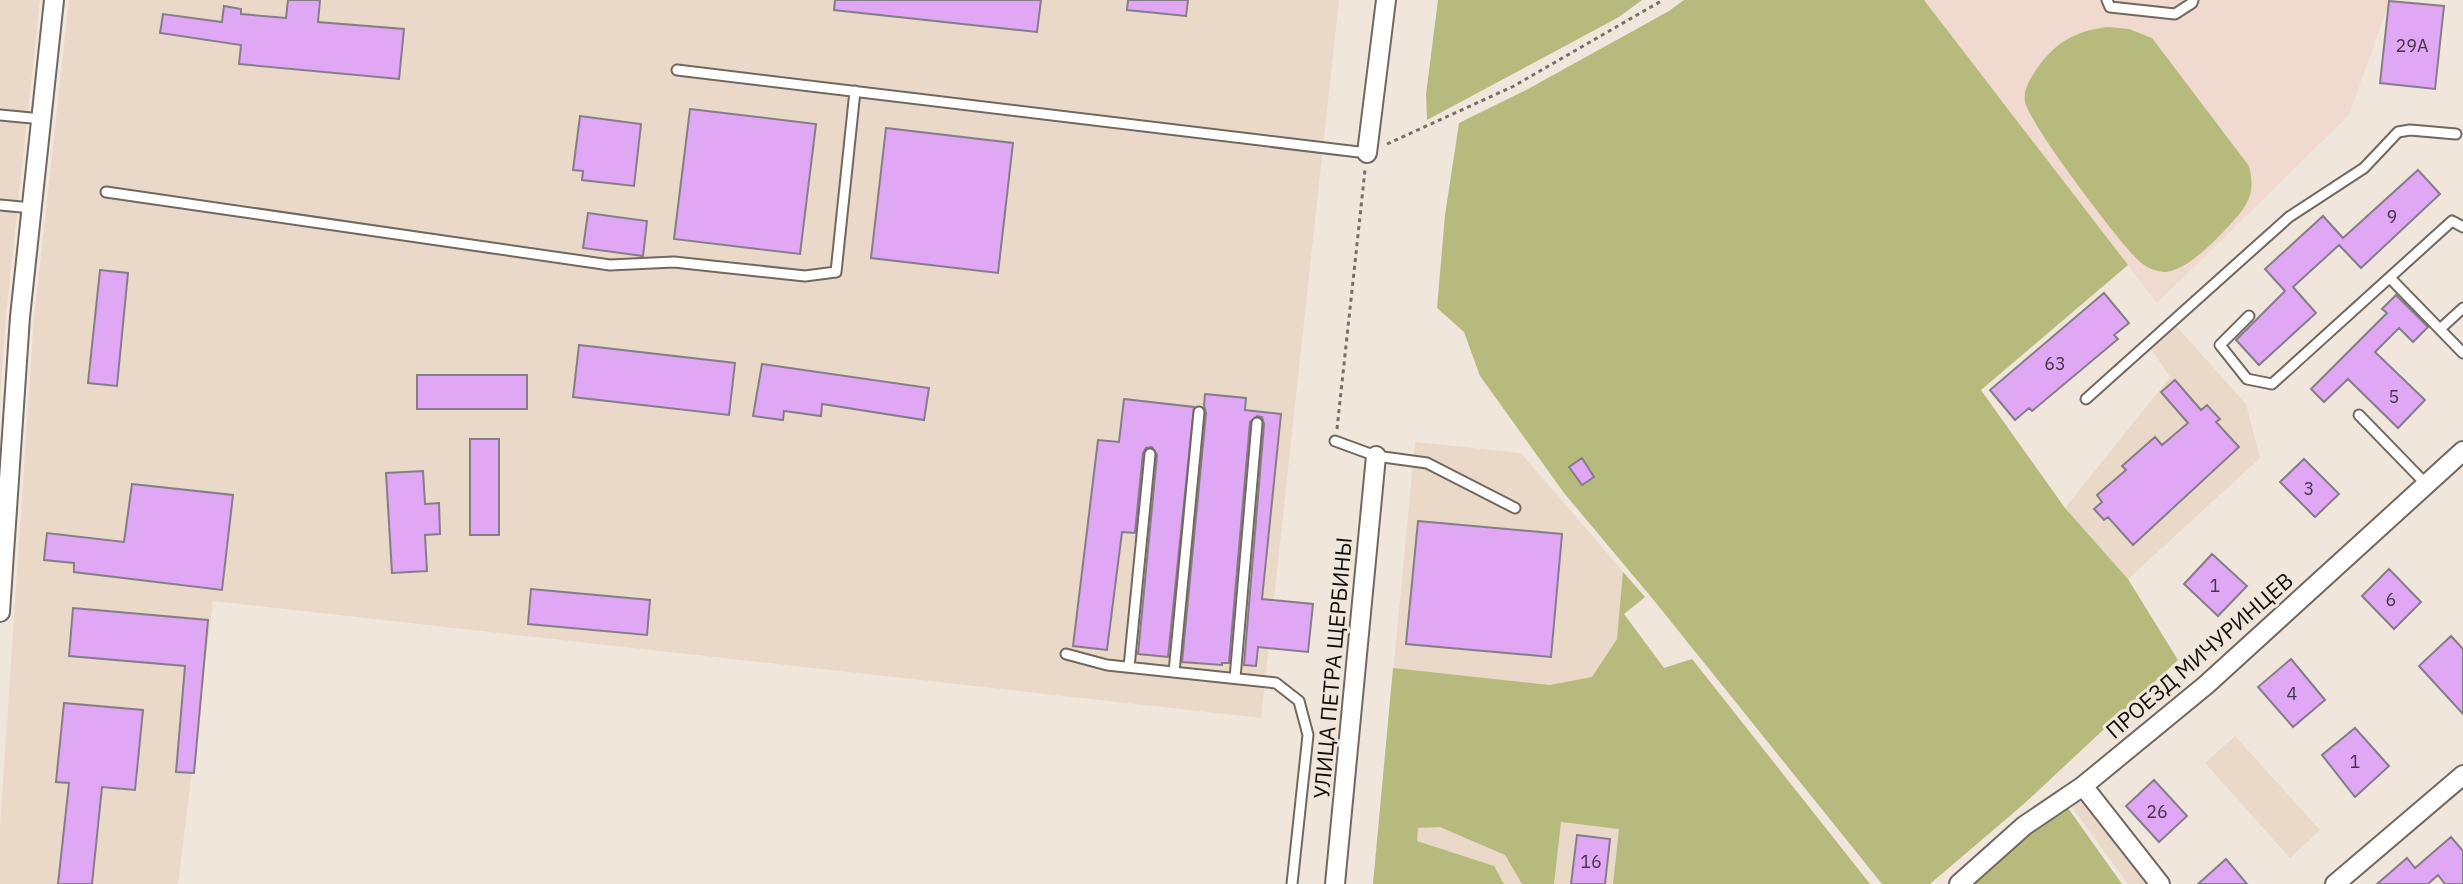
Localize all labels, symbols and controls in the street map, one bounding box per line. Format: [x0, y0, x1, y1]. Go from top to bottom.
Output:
house number: 29А [2395, 34, 2429, 57]
house number: 9 [2387, 205, 2397, 228]
house number: 63 [2044, 352, 2066, 375]
house number: 5 [2389, 385, 2399, 408]
house number: 3 [2304, 477, 2314, 500]
street label: УЛИЦА ПЕТРА ЩЕРБИНЫ [1306, 536, 1358, 800]
street label: ПРОЕЗД МИЧУРИНЦЕВ [2099, 566, 2299, 744]
house number: 1 [2210, 574, 2220, 597]
house number: 6 [2386, 588, 2396, 611]
house number: 4 [2287, 682, 2298, 705]
house number: 1 [2350, 750, 2360, 773]
house number: 26 [2146, 800, 2168, 823]
house number: 16 [1580, 850, 1602, 873]

